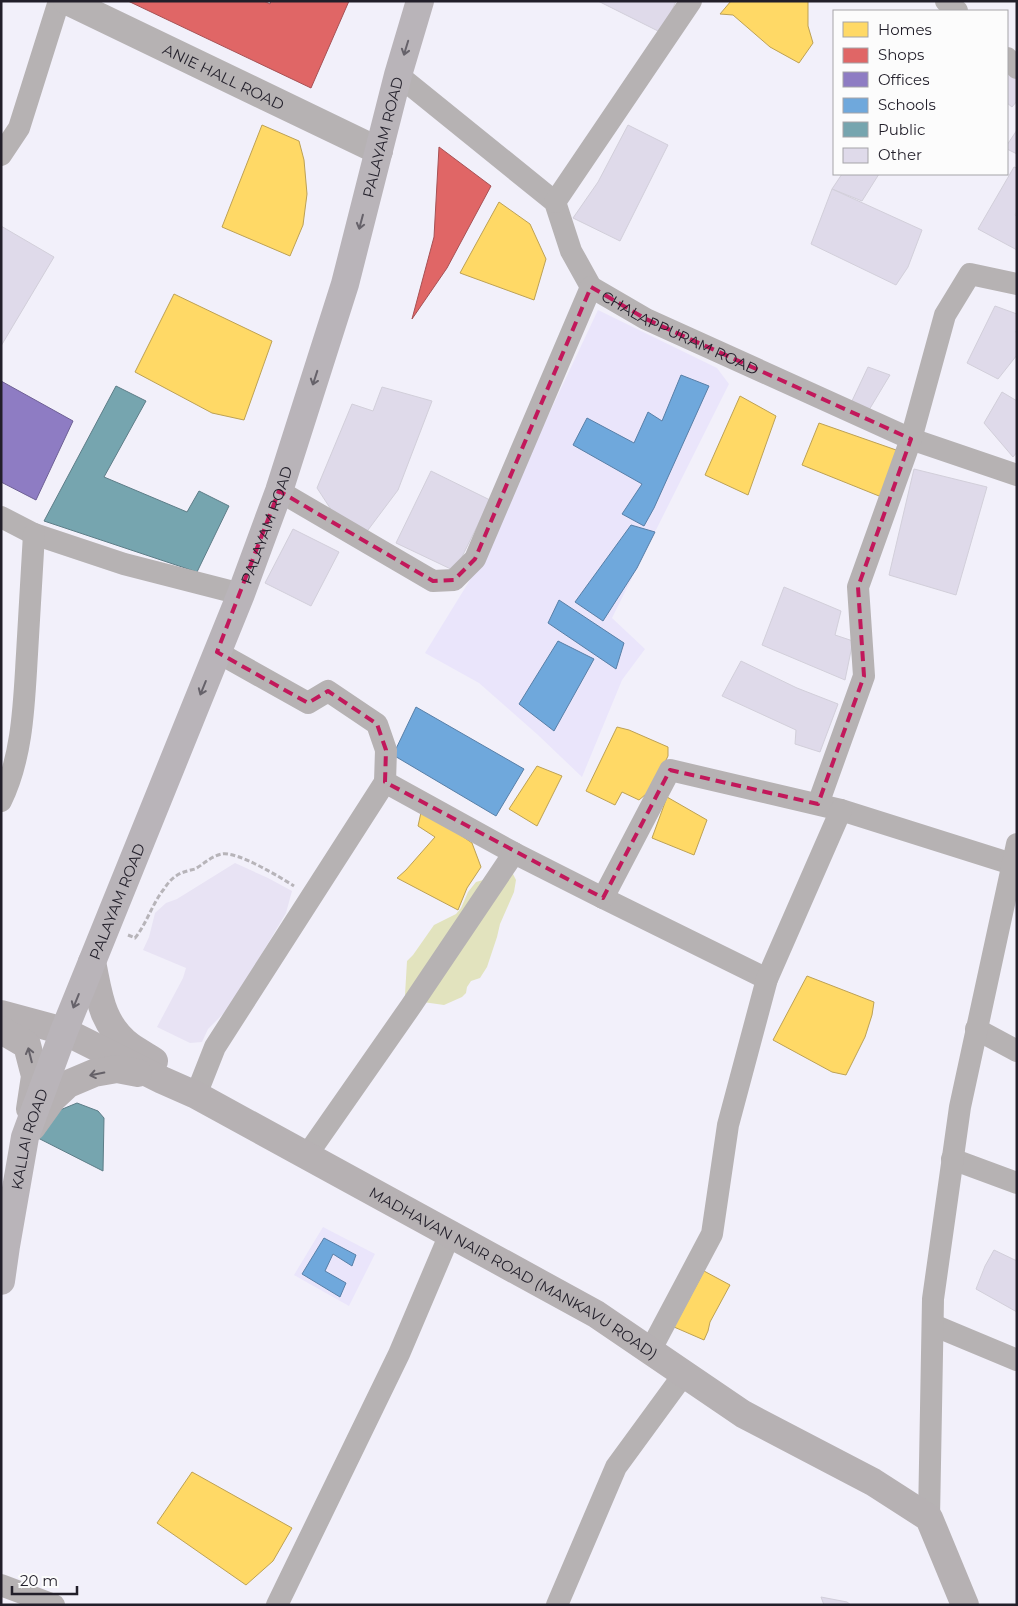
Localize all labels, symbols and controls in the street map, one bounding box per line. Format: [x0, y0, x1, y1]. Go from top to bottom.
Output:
legend [833, 10, 1008, 175]
text: Homes [878, 20, 932, 39]
street label: ANIE HALL ROAD [160, 39, 288, 114]
one-way arrow [400, 40, 410, 56]
text: Shops [878, 45, 924, 64]
text: Offices [878, 70, 930, 89]
street label: PALAYAM ROAD [358, 75, 407, 200]
text: Schools [878, 95, 936, 114]
text: Public [878, 120, 926, 139]
text: Other [878, 145, 922, 164]
one-way arrow [356, 214, 365, 230]
street label: CHALAPPURAM ROAD [598, 286, 762, 378]
one-way arrow [310, 370, 319, 385]
street label: PALAYAM ROAD [236, 464, 296, 586]
one-way arrow [198, 680, 207, 695]
street label: PALAYAM ROAD [84, 840, 149, 962]
one-way arrow [71, 993, 80, 1008]
one-way arrow [25, 1047, 34, 1063]
one-way arrow [90, 1069, 106, 1079]
street label: KALLAI ROAD [7, 1086, 52, 1191]
street label: MADHAVAN NAIR ROAD (MANKAVU ROAD) [366, 1182, 662, 1363]
scale bar [12, 1564, 78, 1596]
text: 20 m [20, 1571, 58, 1590]

